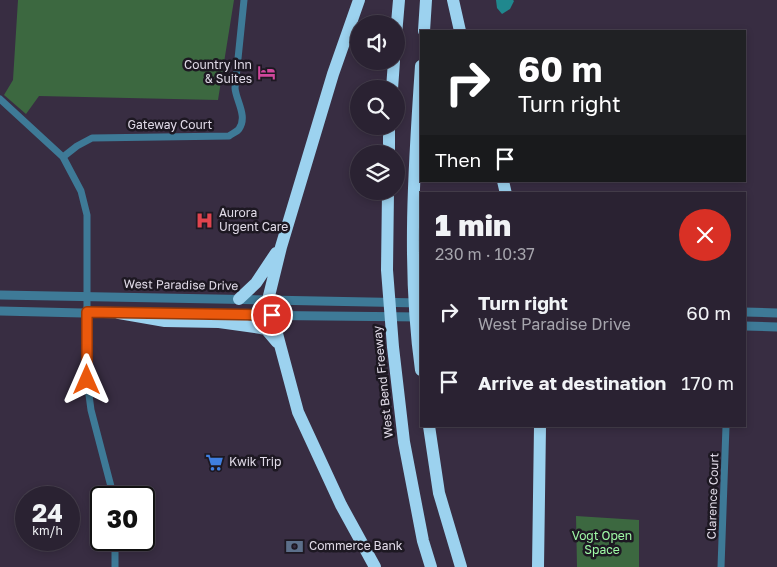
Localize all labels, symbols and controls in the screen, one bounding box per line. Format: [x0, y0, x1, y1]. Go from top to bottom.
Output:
map controls [350, 15, 405, 200]
button: sound [350, 15, 405, 70]
text: 60 m [518, 48, 602, 90]
icon: right [435, 50, 500, 115]
place label: Country Inn & Suites [184, 57, 252, 86]
hotel icon: Country Inn & Suites [256, 62, 276, 82]
button: search [350, 80, 405, 135]
text: Turn right [518, 90, 621, 117]
street label: Gateway Court [128, 117, 213, 132]
button: layers [350, 145, 405, 200]
icon: arrive [491, 145, 519, 173]
text: Then [435, 148, 481, 171]
place label: Aurora Urgent Care [219, 205, 288, 234]
text: 1 min [435, 207, 511, 243]
button: close [679, 209, 731, 261]
hospital icon: Aurora Urgent Care [195, 210, 215, 230]
text: 230 m · 10:37 [435, 244, 535, 264]
street label: West Paradise Drive [124, 276, 238, 293]
text: Turn right [478, 291, 568, 314]
pin [251, 294, 293, 336]
icon: right [435, 298, 463, 326]
icon: arrive [258, 301, 286, 329]
text: 60 m [686, 301, 731, 324]
text: West Paradise Drive [478, 314, 631, 334]
street label: West Bend Freeway [369, 325, 396, 439]
position arrow [60, 353, 112, 405]
icon: arrive [435, 368, 463, 396]
text: Arrive at destination [478, 371, 666, 394]
text: 170 m [681, 371, 734, 394]
supermarket icon: Kwik Trip [205, 452, 225, 472]
street label: Clarence Court [703, 452, 722, 539]
place label: Kwik Trip [229, 454, 281, 469]
speed limit sign: 30 [90, 486, 155, 551]
text: 24 [32, 497, 63, 528]
text: km/h [32, 523, 63, 538]
park label: Vogt Open Space [572, 528, 632, 557]
bank icon: Commerce Bank [285, 536, 305, 556]
place label: Commerce Bank [309, 538, 403, 553]

